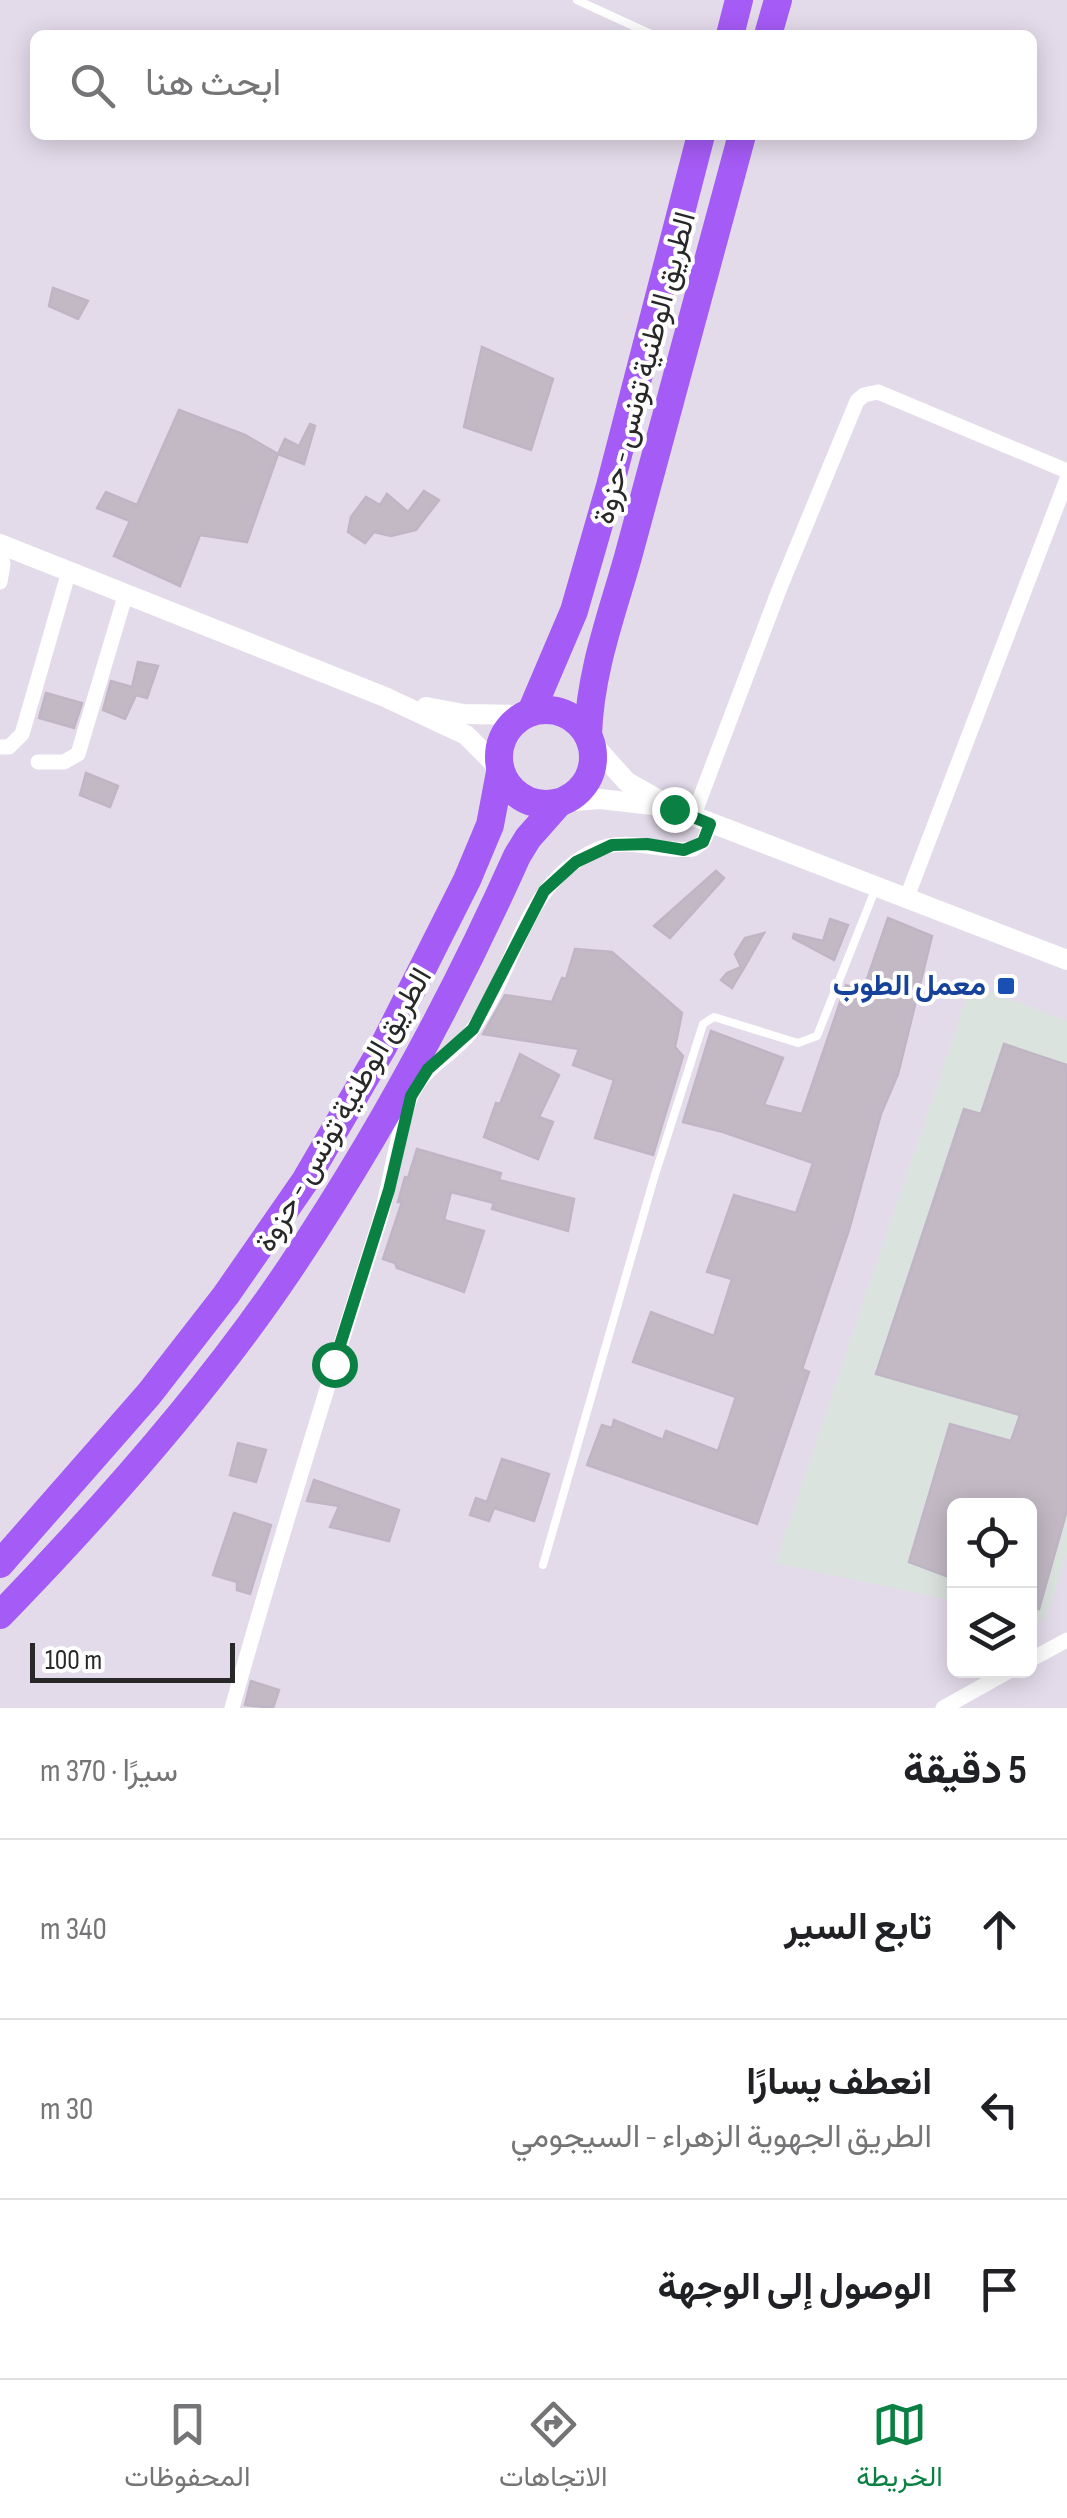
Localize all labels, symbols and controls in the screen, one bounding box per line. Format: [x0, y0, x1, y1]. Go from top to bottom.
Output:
search box [30, 30, 1037, 140]
icon: search [65, 58, 120, 113]
text: ابحث هنا [145, 61, 281, 106]
street label: الطريق الوطنية تونس - حزوة [586, 208, 704, 528]
route end [652, 787, 698, 833]
street label: الطريق الوطنية تونس - حزوة [248, 962, 440, 1258]
place label: معمل الطوب [833, 968, 986, 1004]
marker: معمل الطوب [995, 975, 1017, 997]
route start [312, 1342, 358, 1388]
map controls [947, 1498, 1037, 1678]
button: locate [947, 1498, 1037, 1588]
button: layers [947, 1588, 1037, 1678]
scale bar [30, 1638, 235, 1682]
text: 100 m [45, 1644, 102, 1677]
text: 5 دقيقة [903, 1745, 1027, 1796]
text: سيرًا · 370 m [40, 1752, 178, 1791]
icon: ahead [972, 1902, 1027, 1957]
text: تابع السير [784, 1905, 932, 1950]
text: 340 m [40, 1910, 107, 1949]
text: انعطف يسارًا [746, 2060, 932, 2105]
icon: left [972, 2082, 1027, 2137]
text: 30 m [40, 2090, 93, 2129]
text: الطريق الجهوية الزهراء - السيجومي [510, 2118, 932, 2157]
icon: arrive [972, 2262, 1027, 2317]
text: الوصول إلى الوجهة [657, 2265, 932, 2310]
tab: المحفوظات [124, 2397, 250, 2501]
tab: الاتجاهات [499, 2397, 608, 2501]
tab: الخريطة [856, 2397, 943, 2501]

